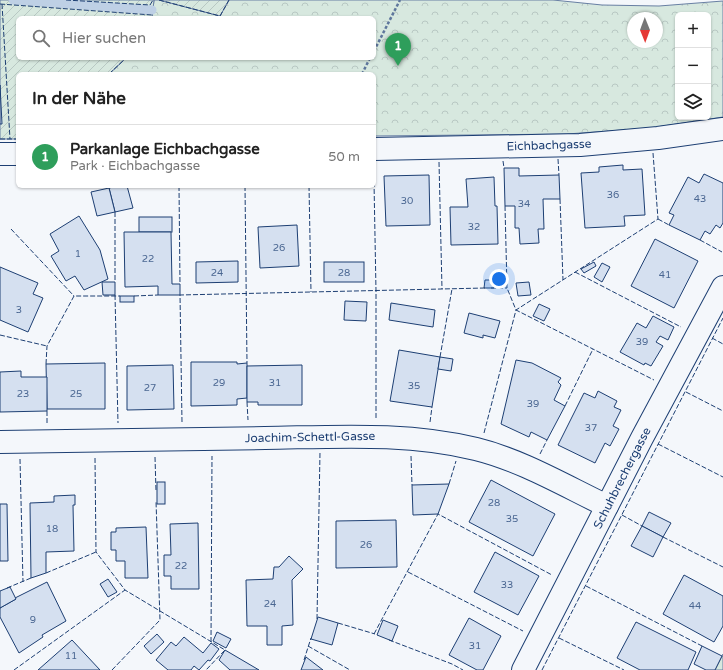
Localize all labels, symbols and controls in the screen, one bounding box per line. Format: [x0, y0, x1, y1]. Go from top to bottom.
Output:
north arrow [627, 12, 663, 48]
map controls [675, 12, 711, 120]
button: + [675, 12, 711, 48]
search box [16, 16, 376, 60]
icon: search [30, 27, 52, 49]
text: Hier suchen [62, 29, 146, 47]
pin: 1 [385, 33, 411, 66]
button: − [675, 48, 711, 84]
button: layers [675, 84, 711, 120]
text: In der Nähe [32, 88, 126, 109]
street label: Eichbachgasse [506, 137, 592, 153]
text: Parkanlage Eichbachgasse [70, 140, 260, 158]
text: 1 [41, 149, 49, 165]
text: 50 m [328, 149, 360, 165]
text: Park · Eichbachgasse [70, 158, 200, 174]
house number: 36 [607, 189, 619, 201]
house number: 43 [694, 193, 706, 205]
house number: 30 [401, 195, 413, 207]
house number: 34 [518, 198, 530, 210]
house number: 32 [468, 221, 480, 233]
house number: 26 [273, 242, 285, 254]
house number: 1 [75, 248, 81, 260]
house number: 22 [142, 253, 154, 265]
house number: 24 [211, 267, 223, 279]
house number: 28 [338, 267, 350, 279]
your location [489, 269, 509, 289]
house number: 41 [659, 269, 671, 281]
house number: 3 [16, 304, 22, 316]
house number: 39 [636, 336, 648, 348]
house number: 29 [213, 377, 225, 389]
house number: 31 [269, 377, 281, 389]
house number: 35 [408, 380, 420, 392]
house number: 27 [144, 382, 156, 394]
house number: 23 [17, 388, 29, 400]
house number: 25 [70, 388, 82, 400]
house number: 39 [527, 398, 539, 410]
house number: 37 [585, 422, 597, 434]
street label: Schuhbrechergasse [590, 425, 654, 531]
street label: Joachim-Schettl-Gasse [245, 429, 376, 445]
house number: 28 [488, 497, 500, 509]
house number: 35 [506, 513, 518, 525]
house number: 18 [46, 523, 58, 535]
house number: 26 [360, 539, 372, 551]
house number: 22 [175, 560, 187, 572]
house number: 33 [501, 579, 513, 591]
house number: 24 [264, 598, 276, 610]
house number: 44 [689, 600, 701, 612]
house number: 9 [30, 614, 36, 626]
house number: 31 [469, 640, 481, 652]
house number: 11 [65, 650, 77, 662]

